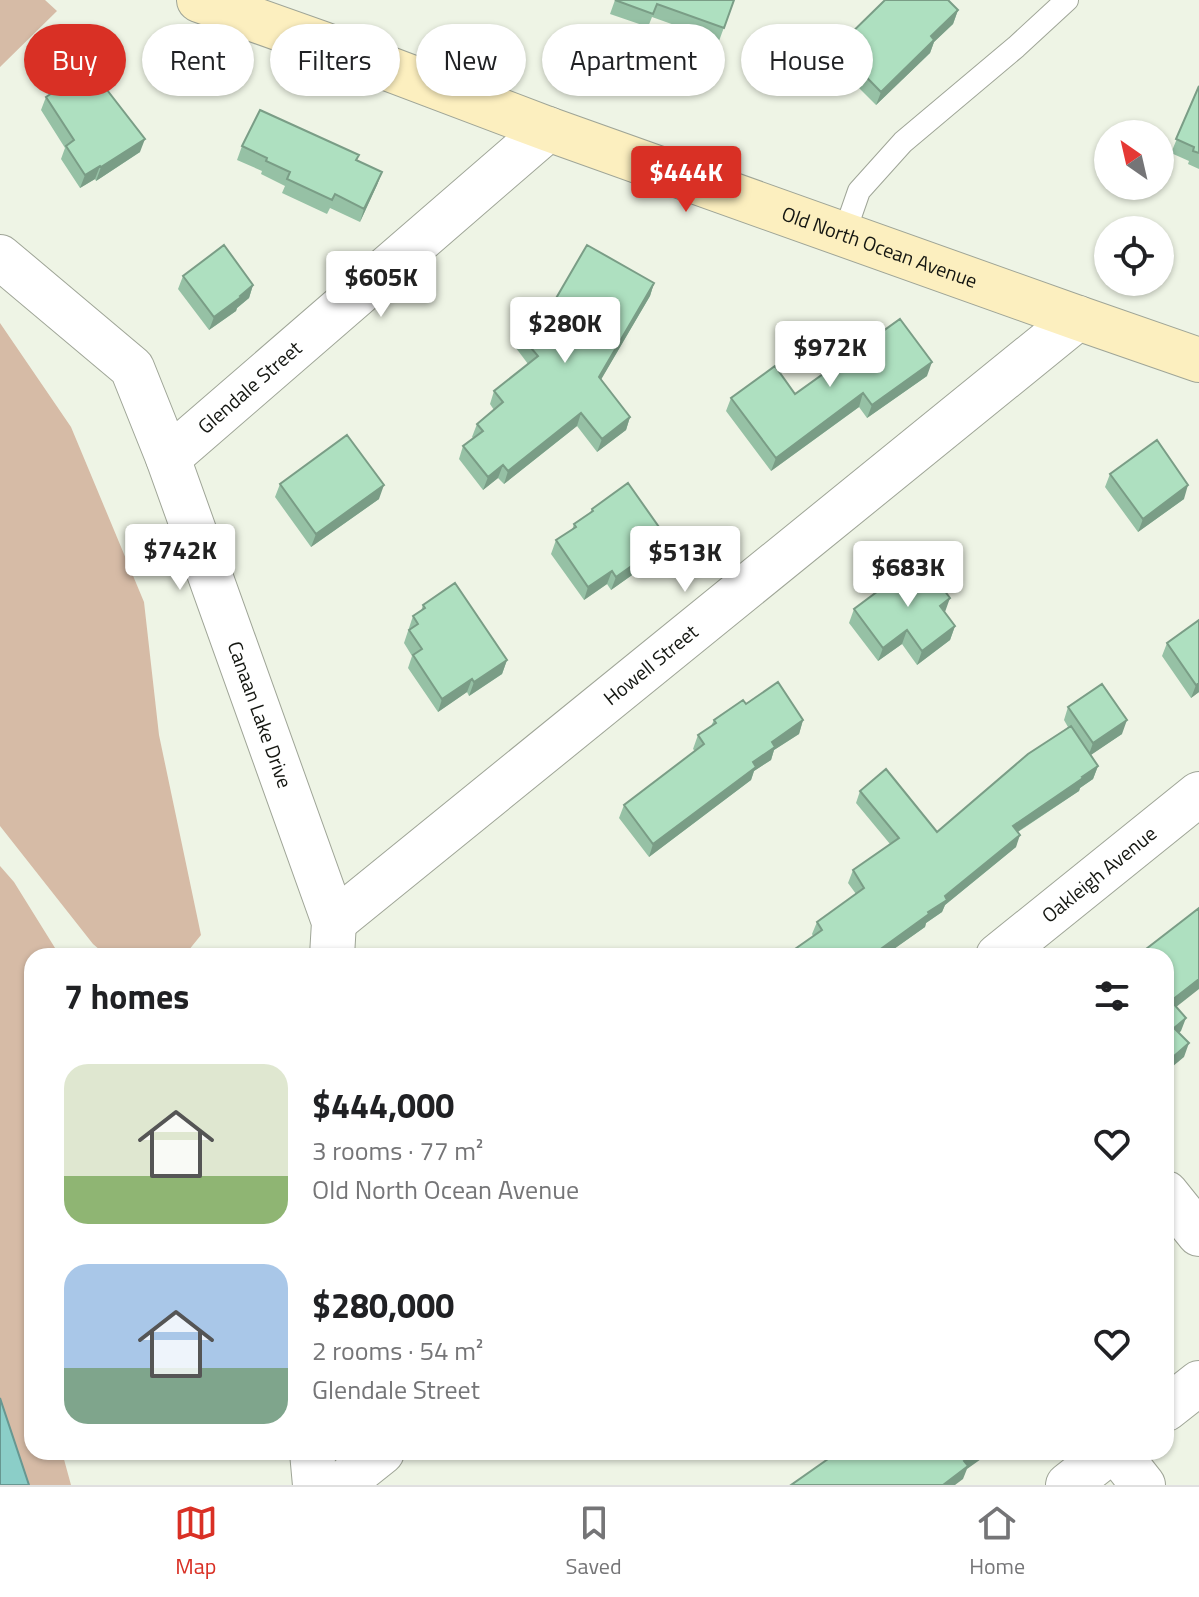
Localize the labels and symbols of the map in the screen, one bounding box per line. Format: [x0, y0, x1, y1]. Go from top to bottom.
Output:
north arrow [1094, 120, 1174, 200]
pin: $444K [630, 146, 742, 214]
street label: Old North Ocean Avenue [778, 198, 982, 296]
pin: $605K [325, 251, 437, 319]
pin: $280K [509, 297, 621, 365]
pin: $972K [774, 321, 886, 389]
street label: Glendale Street [190, 333, 308, 441]
pin: $742K [124, 524, 236, 592]
pin: $513K [629, 526, 741, 594]
pin: $683K [852, 541, 964, 609]
street label: Howell Street [596, 616, 705, 713]
street label: Canaan Lake Drive [220, 637, 301, 792]
street label: Oakleigh Avenue [1035, 818, 1163, 930]

